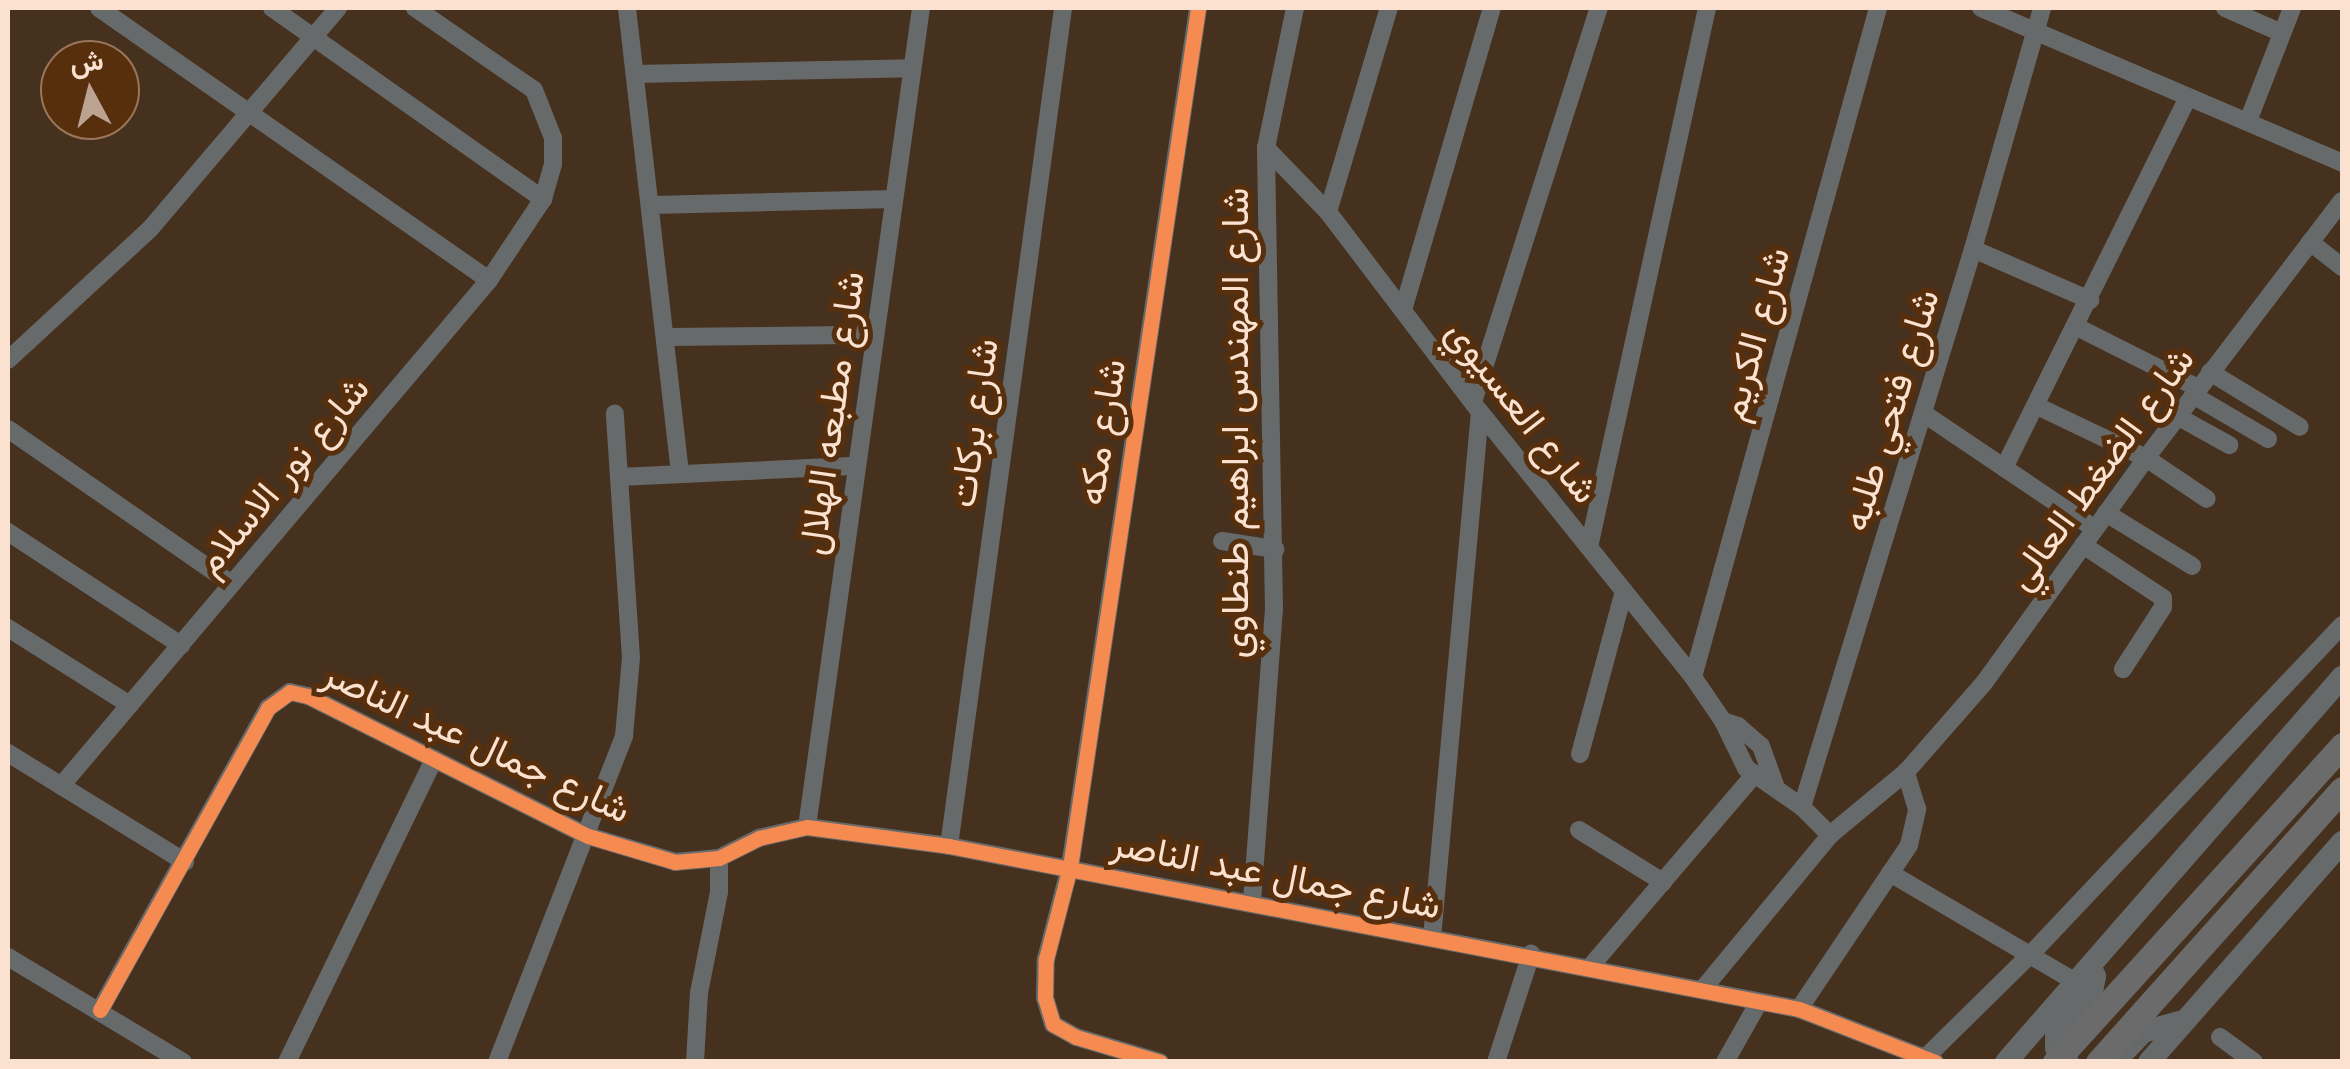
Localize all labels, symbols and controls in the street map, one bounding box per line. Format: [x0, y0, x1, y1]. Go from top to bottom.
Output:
text: ش [67, 39, 106, 84]
north arrow [40, 40, 140, 140]
street label: شارع المهندس ابراهيم طنطاوي [1212, 187, 1258, 659]
street label: شارع الكريم [1709, 242, 1799, 426]
street label: شارع مطبعه الهلال [789, 268, 873, 558]
street label: شارع فتحي طلبه [1832, 284, 1948, 536]
street label: شارع العسيوي [1437, 310, 1609, 512]
street label: شارع بركات [939, 336, 1007, 510]
street label: شارع الضغط العالي [1996, 337, 2204, 599]
street label: شارع مكه [1067, 356, 1135, 508]
street label: شارع نور الاسلام [186, 366, 378, 584]
street label: شارع جمال عبد الناصر [316, 650, 638, 832]
street label: شارع جمال عبد الناصر [1108, 820, 1444, 928]

